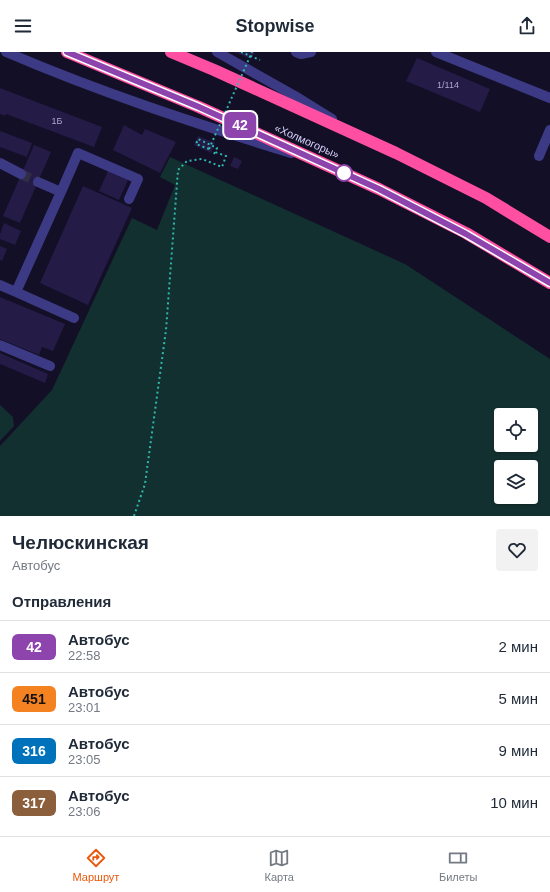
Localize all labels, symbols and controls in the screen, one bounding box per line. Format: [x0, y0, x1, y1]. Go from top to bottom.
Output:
icon: menu [12, 15, 34, 37]
icon: share [516, 15, 538, 37]
text: Stopwise [235, 16, 315, 36]
house number: 1/114 [437, 80, 459, 90]
line badge: 42 [222, 112, 258, 138]
house number: 1Б [52, 116, 63, 126]
text: 42 [232, 117, 248, 133]
street label: «Холмогоры» [273, 121, 341, 161]
unlabelled marker [335, 164, 353, 182]
map controls [494, 408, 538, 504]
button: locate [494, 408, 538, 452]
button: layers [494, 460, 538, 504]
button: heart [496, 529, 538, 571]
text: Челюскинская [12, 532, 149, 553]
text: Автобус [12, 558, 60, 573]
text: Отправления [12, 593, 111, 610]
text: Автобус [68, 631, 130, 648]
text: 2 мин [499, 638, 538, 655]
text: 42 [26, 639, 42, 655]
text: 22:58 [68, 648, 101, 663]
text: Автобус [68, 683, 130, 700]
text: 5 мин [499, 690, 538, 707]
text: 451 [22, 691, 46, 707]
text: 23:01 [68, 700, 101, 715]
text: Автобус [68, 735, 130, 752]
text: 9 мин [499, 742, 538, 759]
text: 316 [22, 743, 46, 759]
text: 23:05 [68, 752, 101, 767]
text: Автобус [68, 787, 130, 804]
text: 10 мин [490, 794, 538, 811]
text: 317 [22, 795, 46, 811]
text: 23:06 [68, 804, 101, 819]
tab: Маршрут [73, 847, 119, 883]
tab: Карта [264, 847, 294, 883]
tab: Билеты [439, 847, 477, 883]

